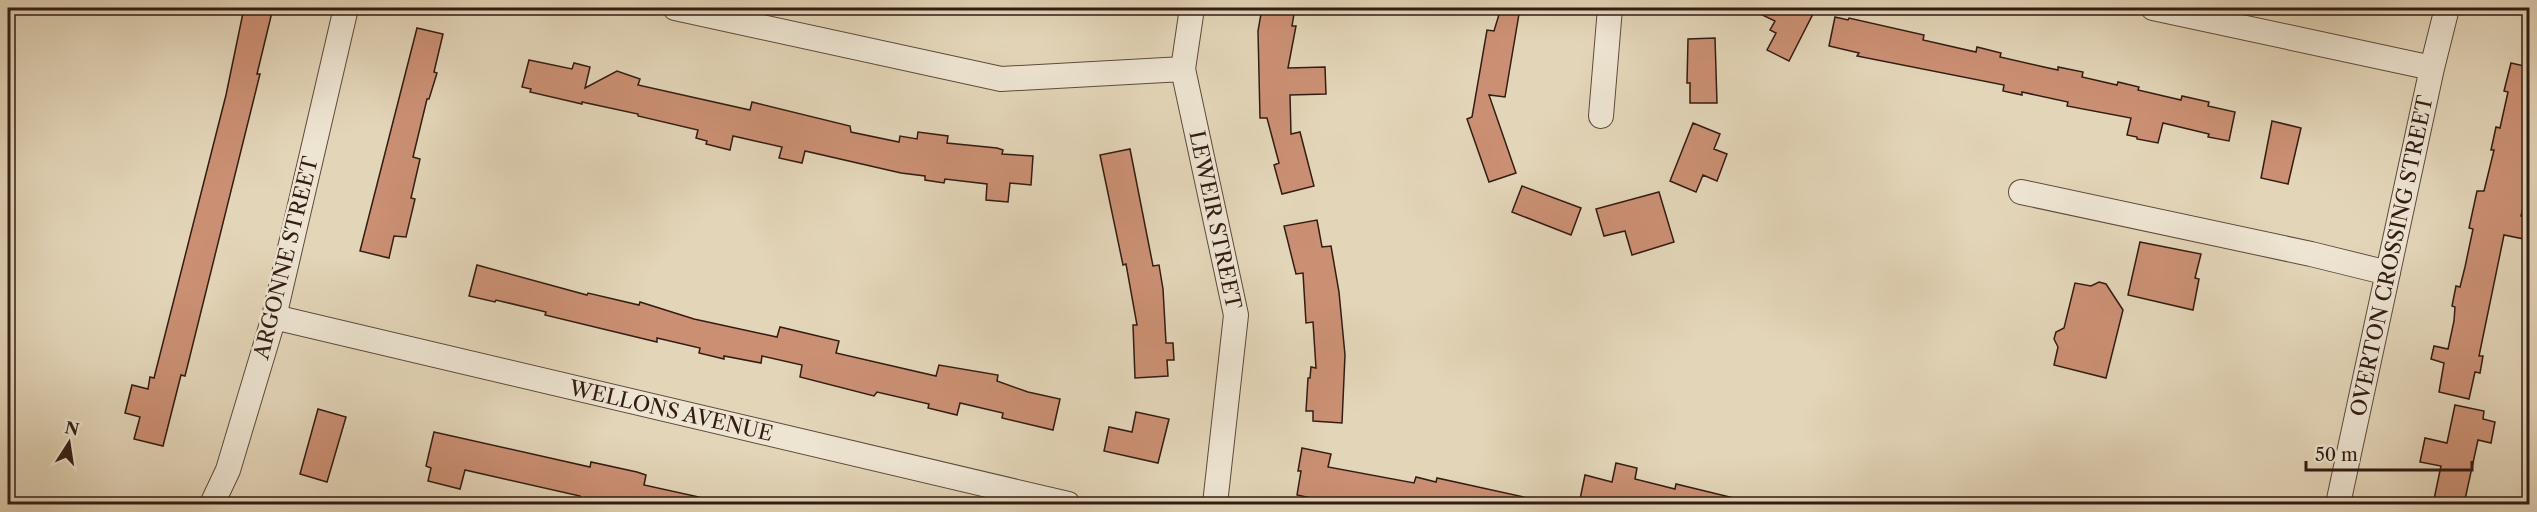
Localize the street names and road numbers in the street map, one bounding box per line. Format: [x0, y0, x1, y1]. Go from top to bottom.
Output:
street label: OVERTON CROSSING STREET [2345, 93, 2438, 418]
street label: LEWEIR STREET [1184, 128, 1247, 312]
street label: ARGONNE STREET [248, 154, 323, 363]
street label: WELLONS AVENUE [566, 375, 775, 446]

